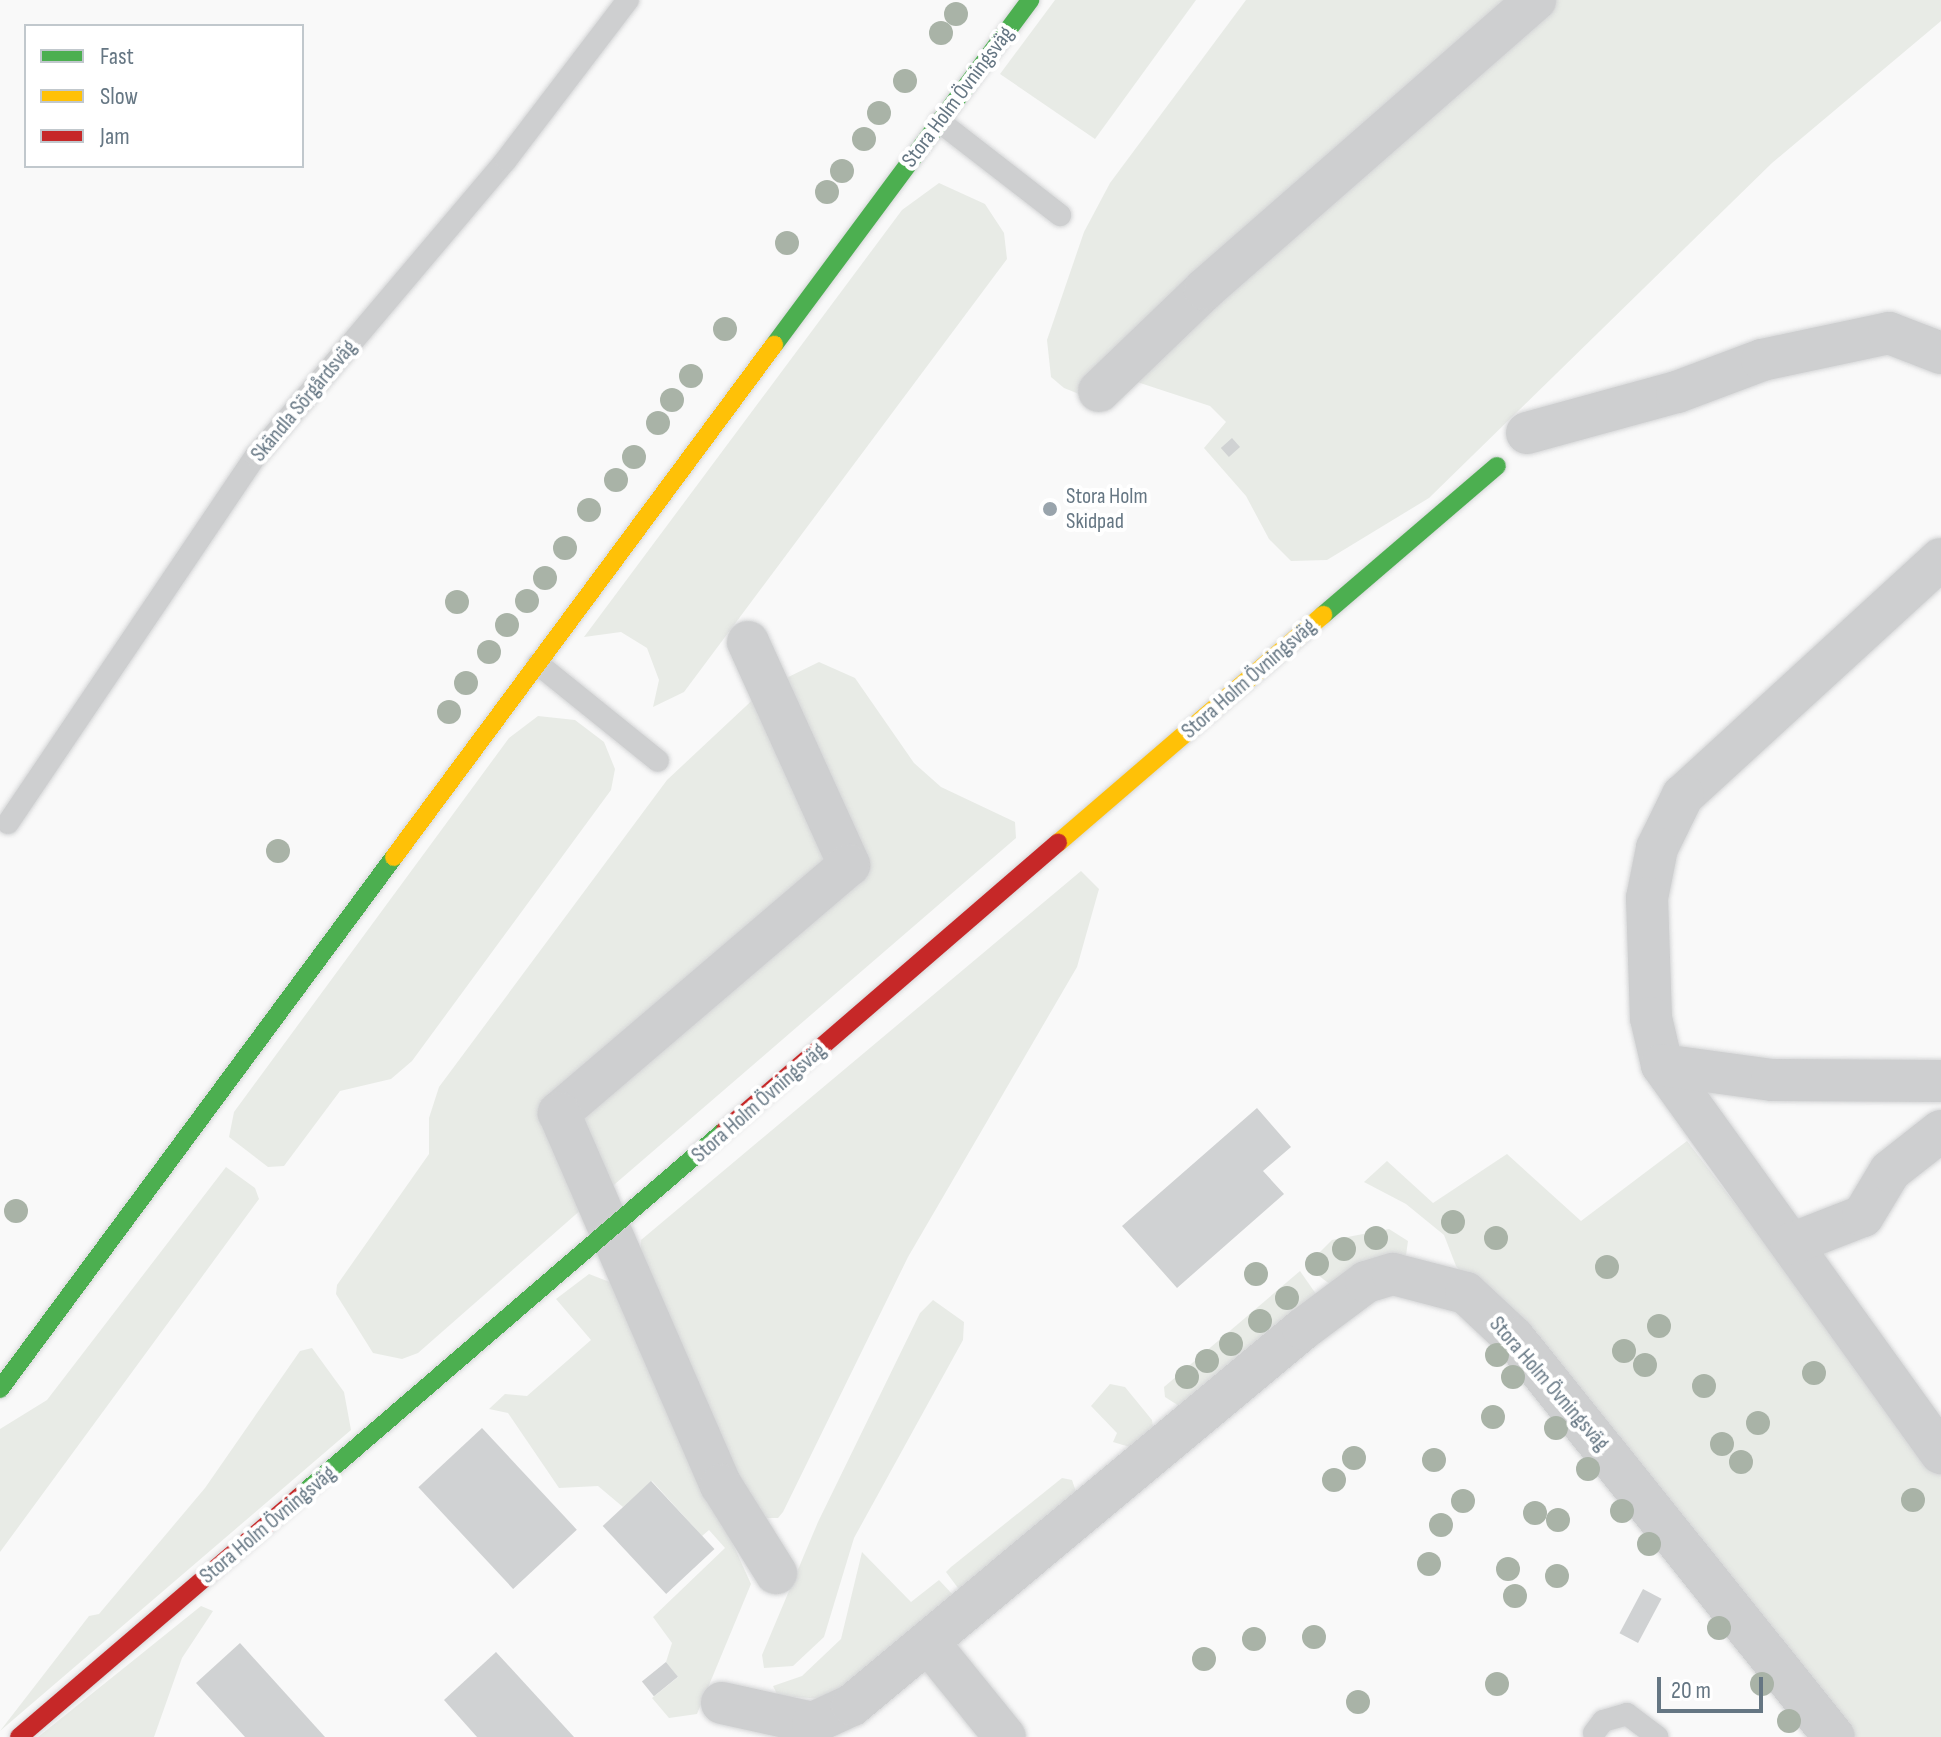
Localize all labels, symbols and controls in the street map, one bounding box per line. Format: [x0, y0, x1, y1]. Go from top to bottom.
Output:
street label: Stora Holm Övningsväg [896, 21, 1020, 173]
legend [24, 24, 304, 168]
text: Fast [100, 42, 134, 71]
text: Slow [100, 82, 138, 111]
text: Jam [100, 122, 130, 151]
street label: Skändla Sörgårdsväg [245, 335, 363, 467]
place label: Stora Holm Skidpad [1066, 483, 1148, 534]
marker: Stora Holm Skidpad [1041, 500, 1059, 518]
street label: Stora Holm Övningsväg [1176, 613, 1322, 745]
street label: Stora Holm Övningsväg [686, 1037, 832, 1169]
street label: Stora Holm Övningsväg [1483, 1311, 1615, 1457]
street label: Stora Holm Övningsväg [195, 1460, 341, 1590]
scale bar [1661, 1661, 1767, 1711]
text: 20 m [1671, 1676, 1711, 1705]

